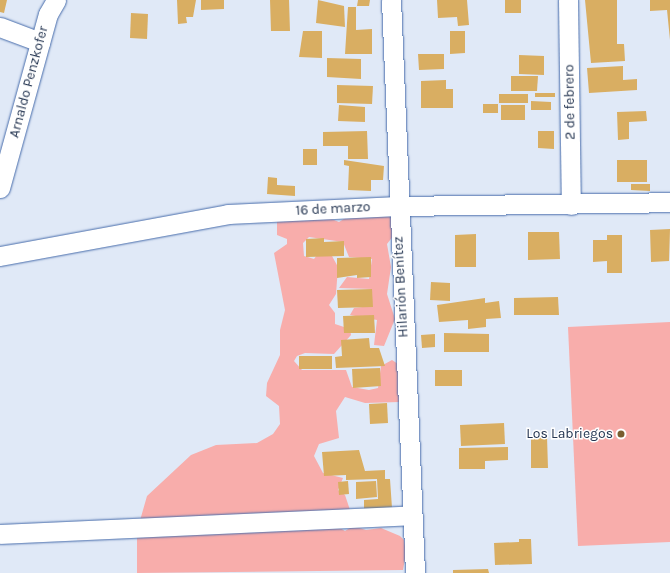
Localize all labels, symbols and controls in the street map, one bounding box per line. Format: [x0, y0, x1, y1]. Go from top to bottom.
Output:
street label: Arnaldo Penzkofer [6, 24, 52, 140]
street label: 2 de febrero [561, 64, 579, 140]
street label: 16 de marzo [295, 199, 371, 219]
street label: Hilarión Benítez [390, 236, 412, 338]
place label: Los Labriegos [526, 426, 613, 442]
marker: Los Labriegos [616, 429, 626, 439]

